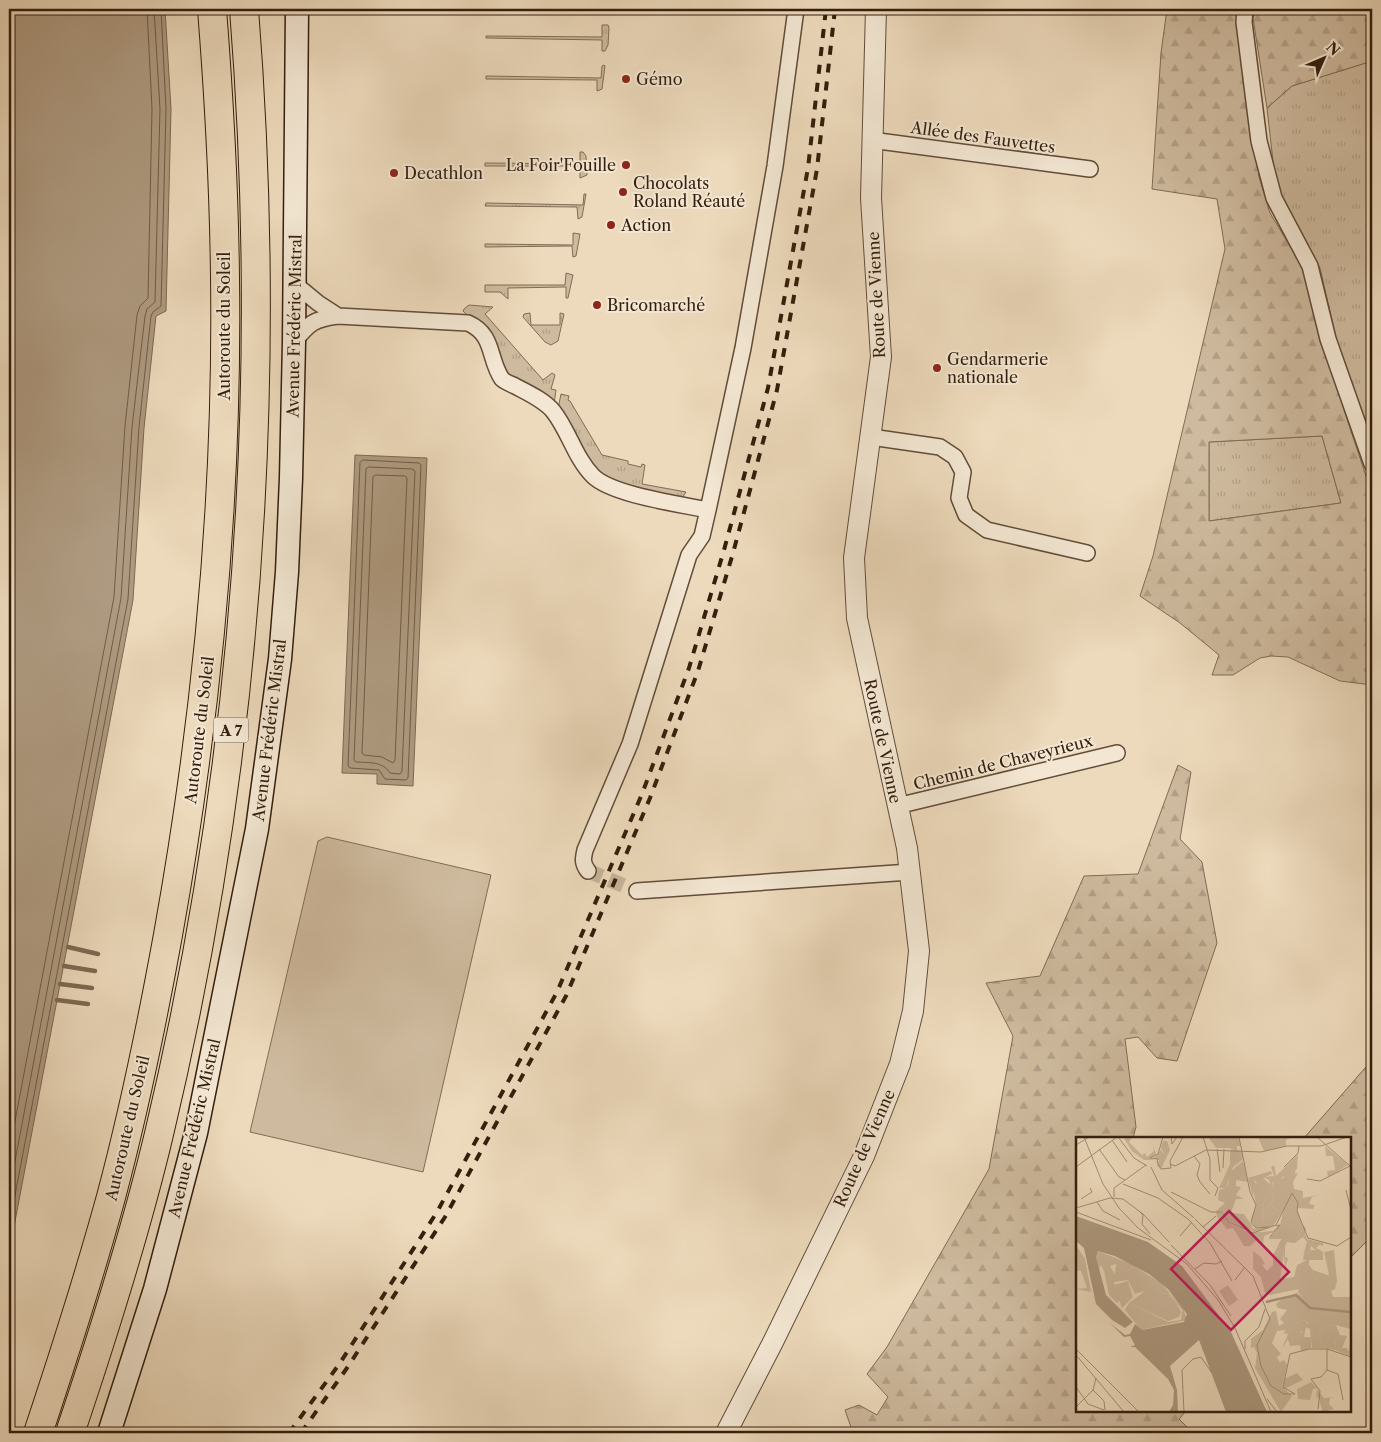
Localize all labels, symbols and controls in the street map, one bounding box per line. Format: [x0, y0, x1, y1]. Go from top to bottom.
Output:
north arrow [1298, 32, 1348, 82]
text: N [1323, 38, 1344, 59]
place label: Gémo [636, 69, 683, 89]
marker: Gémo [620, 73, 632, 85]
street label: Allée des Fauvettes [908, 117, 1057, 157]
place label: La Foir'Fouille [506, 155, 616, 175]
marker: La Foir'Fouille [620, 159, 632, 171]
place label: Decathlon [404, 163, 483, 183]
marker: Decathlon [388, 167, 400, 179]
place label: Chocolats Roland Réauté [633, 173, 745, 211]
marker: Chocolats Roland Réauté [617, 186, 629, 198]
place label: Action [620, 215, 671, 235]
marker: Action [605, 219, 617, 231]
street label: Route de Vienne [863, 231, 889, 359]
street label: Avenue Frédéric Mistral [282, 234, 306, 419]
street label: Autoroute du Soleil [214, 251, 234, 401]
place label: Bricomarché [607, 295, 705, 315]
marker: Bricomarché [591, 299, 603, 311]
place label: Gendarmerie nationale [947, 349, 1048, 387]
marker: Gendarmerie nationale [931, 362, 943, 374]
street label: Avenue Frédéric Mistral [248, 638, 290, 823]
street label: Autoroute du Soleil [180, 655, 218, 806]
street label: Route de Vienne [860, 677, 906, 805]
road number: A 7 [214, 718, 248, 742]
street label: Chemin de Chaveyrieux [911, 730, 1095, 794]
street label: Avenue Frédéric Mistral [163, 1036, 224, 1221]
street label: Autoroute du Soleil [100, 1053, 154, 1204]
street label: Route de Vienne [829, 1086, 899, 1210]
inset map [1076, 1137, 1351, 1412]

